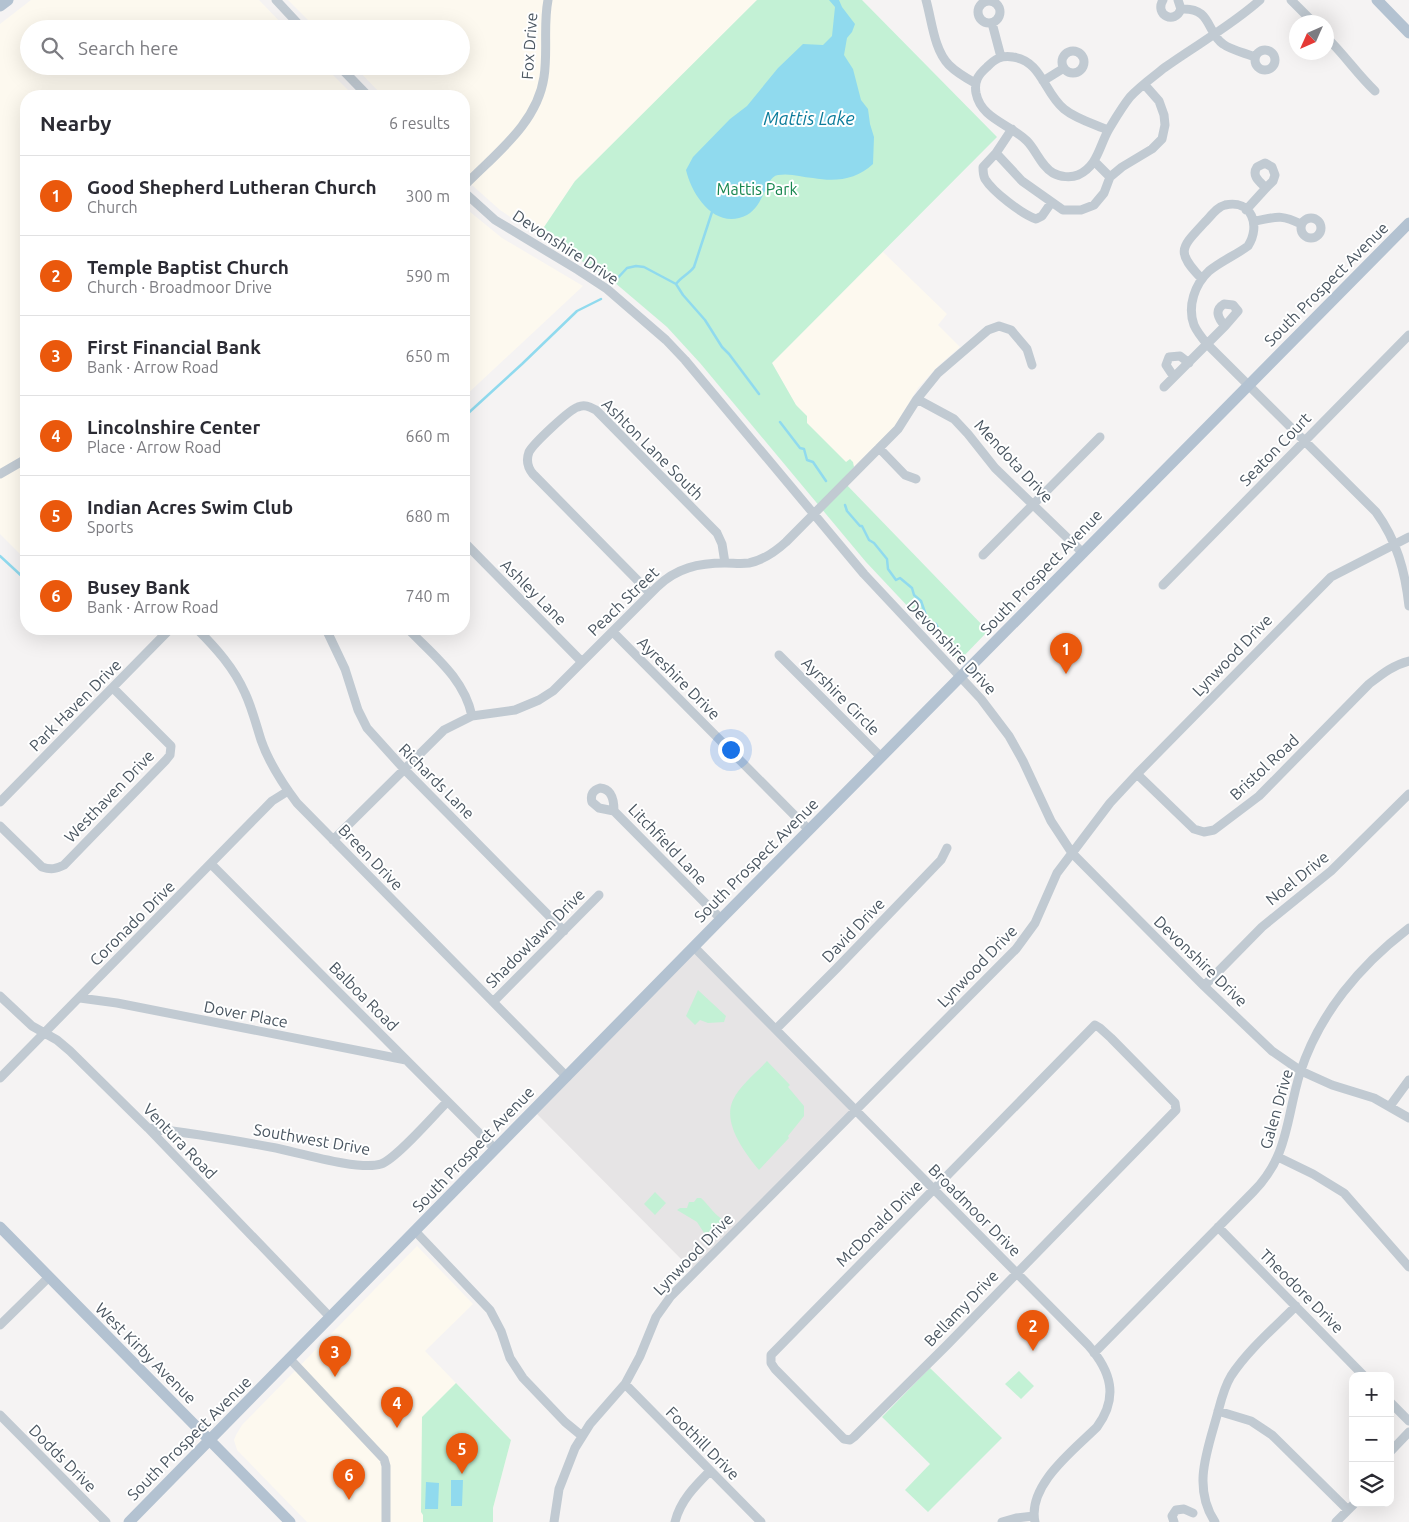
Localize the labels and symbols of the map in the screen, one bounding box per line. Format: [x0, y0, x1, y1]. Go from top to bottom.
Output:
street label: Fox Drive [518, 12, 540, 80]
north arrow [1289, 15, 1334, 60]
water label: Mattis Lake [763, 108, 855, 128]
park label: Mattis Park [717, 180, 798, 198]
street label: Devonshire Drive [510, 206, 622, 288]
street label: South Prospect Avenue [1260, 218, 1392, 350]
street label: Ashton Lane South [599, 395, 707, 503]
street label: Seaton Court [1236, 408, 1315, 489]
street label: Mendota Drive [971, 416, 1057, 506]
street label: South Prospect Avenue [976, 506, 1106, 638]
street label: Ashley Lane [497, 555, 571, 629]
street label: Peach Street [584, 562, 663, 639]
street label: Devonshire Drive [904, 596, 1000, 698]
street label: Lynwood Drive [1188, 610, 1276, 700]
street label: Ayreshire Drive [634, 633, 724, 723]
pin: 1 [1050, 633, 1082, 674]
street label: Ayrshire Circle [798, 653, 884, 739]
street label: Park Haven Drive [25, 655, 125, 755]
street label: Bristol Road [1226, 731, 1302, 803]
your location [718, 737, 744, 763]
street label: Richards Lane [396, 740, 478, 822]
street label: Westhaven Drive [60, 746, 158, 846]
street label: South Prospect Avenue [690, 794, 822, 926]
street label: Litchfield Lane [625, 800, 711, 888]
street label: Breen Drive [335, 820, 407, 894]
street label: Noel Drive [1262, 847, 1332, 909]
street label: Coronado Drive [86, 877, 178, 969]
street label: Shadowlawn Drive [482, 885, 588, 991]
street label: David Drive [818, 894, 888, 966]
street label: Devonshire Drive [1151, 912, 1251, 1010]
street label: Lynwood Drive [933, 921, 1021, 1011]
street label: Balboa Road [326, 958, 402, 1034]
street label: Dover Place [202, 997, 290, 1031]
street label: Galen Drive [1256, 1067, 1296, 1151]
street label: South Prospect Avenue [408, 1083, 538, 1215]
street label: Ventura Road [140, 1100, 220, 1182]
street label: Southwest Drive [252, 1120, 372, 1158]
street label: Broadmoor Drive [925, 1160, 1025, 1260]
street label: McDonald Drive [832, 1176, 926, 1270]
street label: Lynwood Drive [649, 1209, 737, 1299]
street label: Theodore Drive [1256, 1245, 1348, 1337]
street label: Bellamy Drive [920, 1266, 1002, 1350]
street label: West Kirby Avenue [92, 1299, 200, 1407]
pin: 2 [1017, 1310, 1049, 1351]
pin: 3 [319, 1336, 351, 1377]
street label: South Prospect Avenue [123, 1372, 255, 1504]
pin: 4 [381, 1387, 413, 1428]
street label: Foothill Drive [663, 1403, 743, 1483]
street label: Dodds Drive [26, 1421, 100, 1495]
pin: 5 [446, 1433, 478, 1474]
pin: 6 [333, 1459, 365, 1500]

